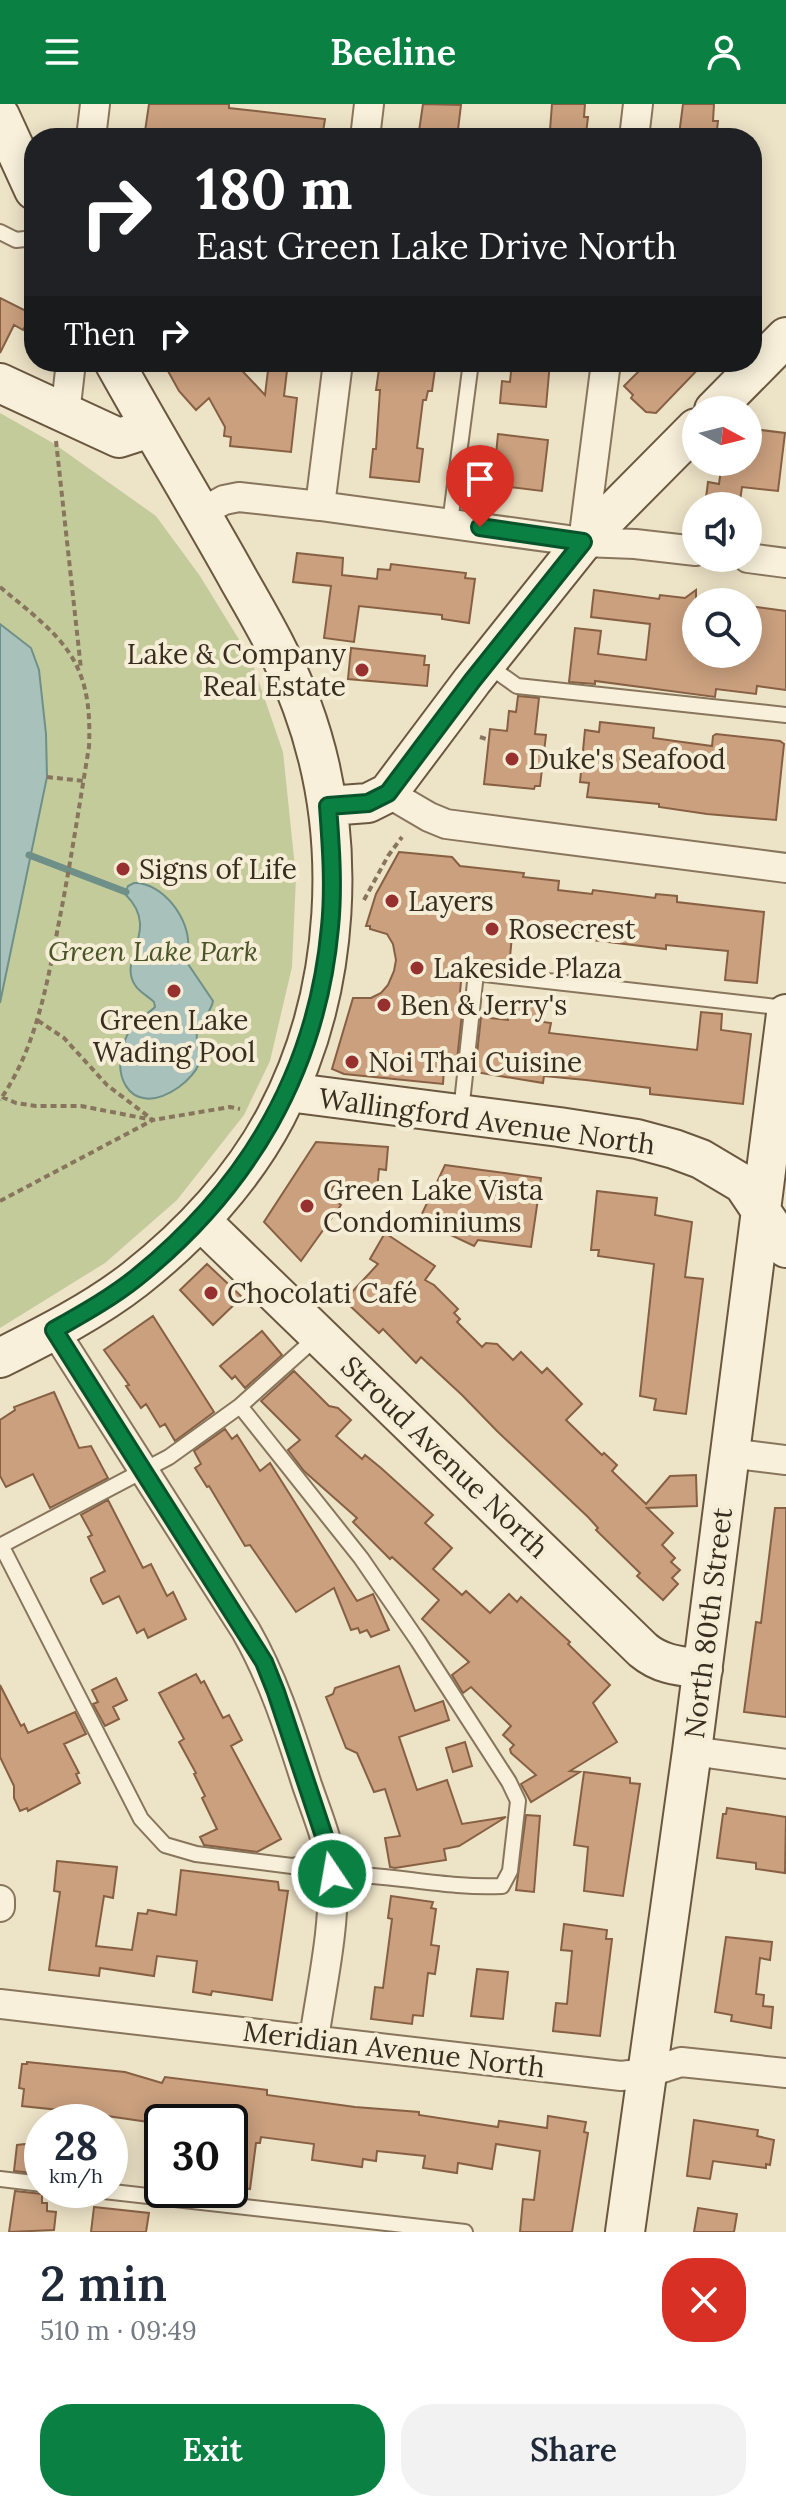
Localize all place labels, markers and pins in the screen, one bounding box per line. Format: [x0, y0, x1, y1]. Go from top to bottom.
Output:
pin [446, 445, 514, 527]
place label: Lake & Company Real Estate [127, 636, 346, 704]
marker: Lake & Company Real Estate [353, 661, 371, 679]
place label: Duke's Seafood [528, 741, 726, 777]
marker: Duke's Seafood [503, 750, 521, 768]
place label: Signs of Life [139, 851, 297, 887]
marker: Signs of Life [114, 860, 132, 878]
place label: Layers [408, 883, 494, 919]
marker: Layers [383, 892, 401, 910]
place label: Rosecrest [508, 911, 636, 947]
marker: Rosecrest [483, 920, 501, 938]
place label: Lakeside Plaza [433, 950, 622, 986]
marker: Lakeside Plaza [408, 959, 426, 977]
marker: Green Lake Wading Pool [165, 982, 183, 1000]
place label: Ben & Jerry's [400, 987, 567, 1023]
marker: Ben & Jerry's [375, 996, 393, 1014]
place label: Green Lake Wading Pool [93, 1002, 255, 1070]
place label: Noi Thai Cuisine [368, 1044, 582, 1080]
marker: Noi Thai Cuisine [343, 1053, 361, 1071]
place label: Green Lake Vista Condominiums [323, 1172, 543, 1240]
marker: Green Lake Vista Condominiums [298, 1197, 316, 1215]
place label: Chocolati Café [227, 1275, 417, 1311]
marker: Chocolati Café [202, 1284, 220, 1302]

